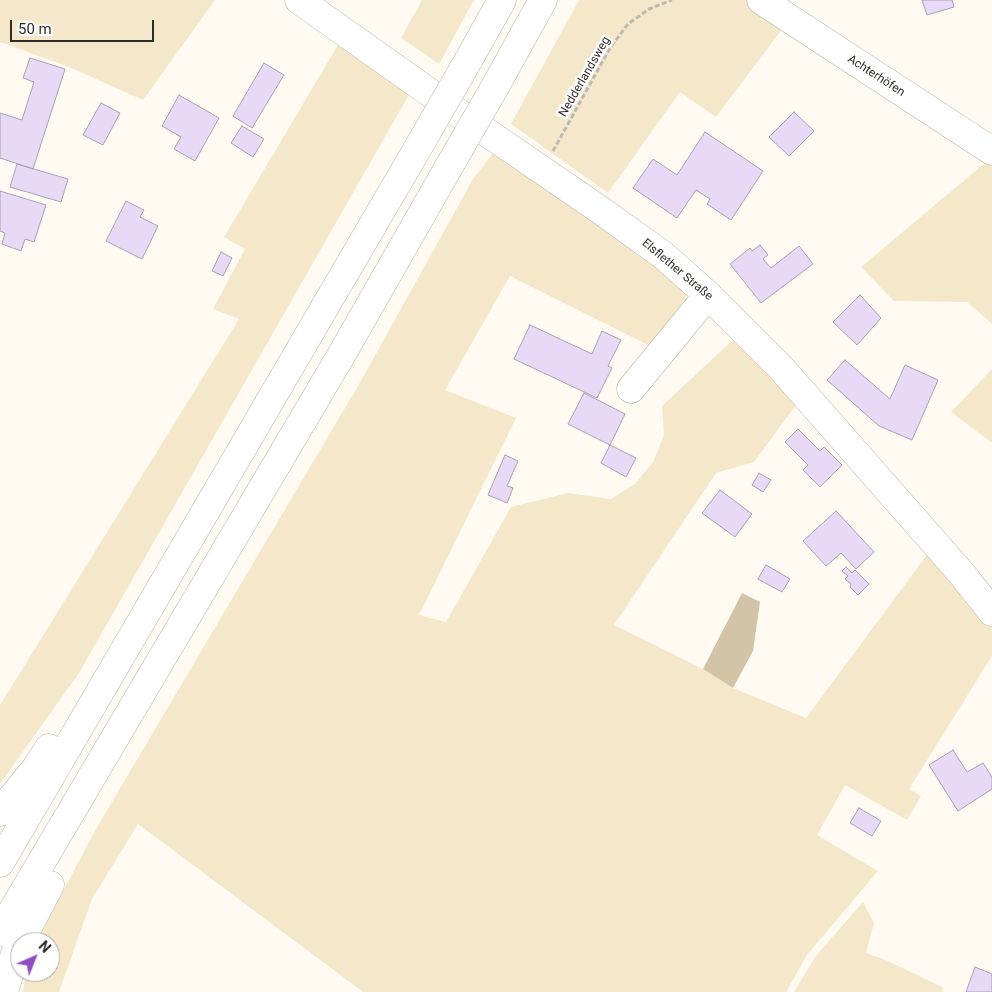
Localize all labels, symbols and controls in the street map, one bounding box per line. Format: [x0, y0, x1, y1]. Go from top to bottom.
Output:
scale bar [12, 10, 156, 42]
text: 50 m [18, 20, 52, 38]
street label: Nedderlandsweg [556, 34, 614, 120]
street label: Achterhöfen [845, 52, 907, 100]
street label: Elsflether Straße [639, 236, 715, 304]
north arrow [10, 932, 60, 982]
text: N [36, 938, 54, 956]

